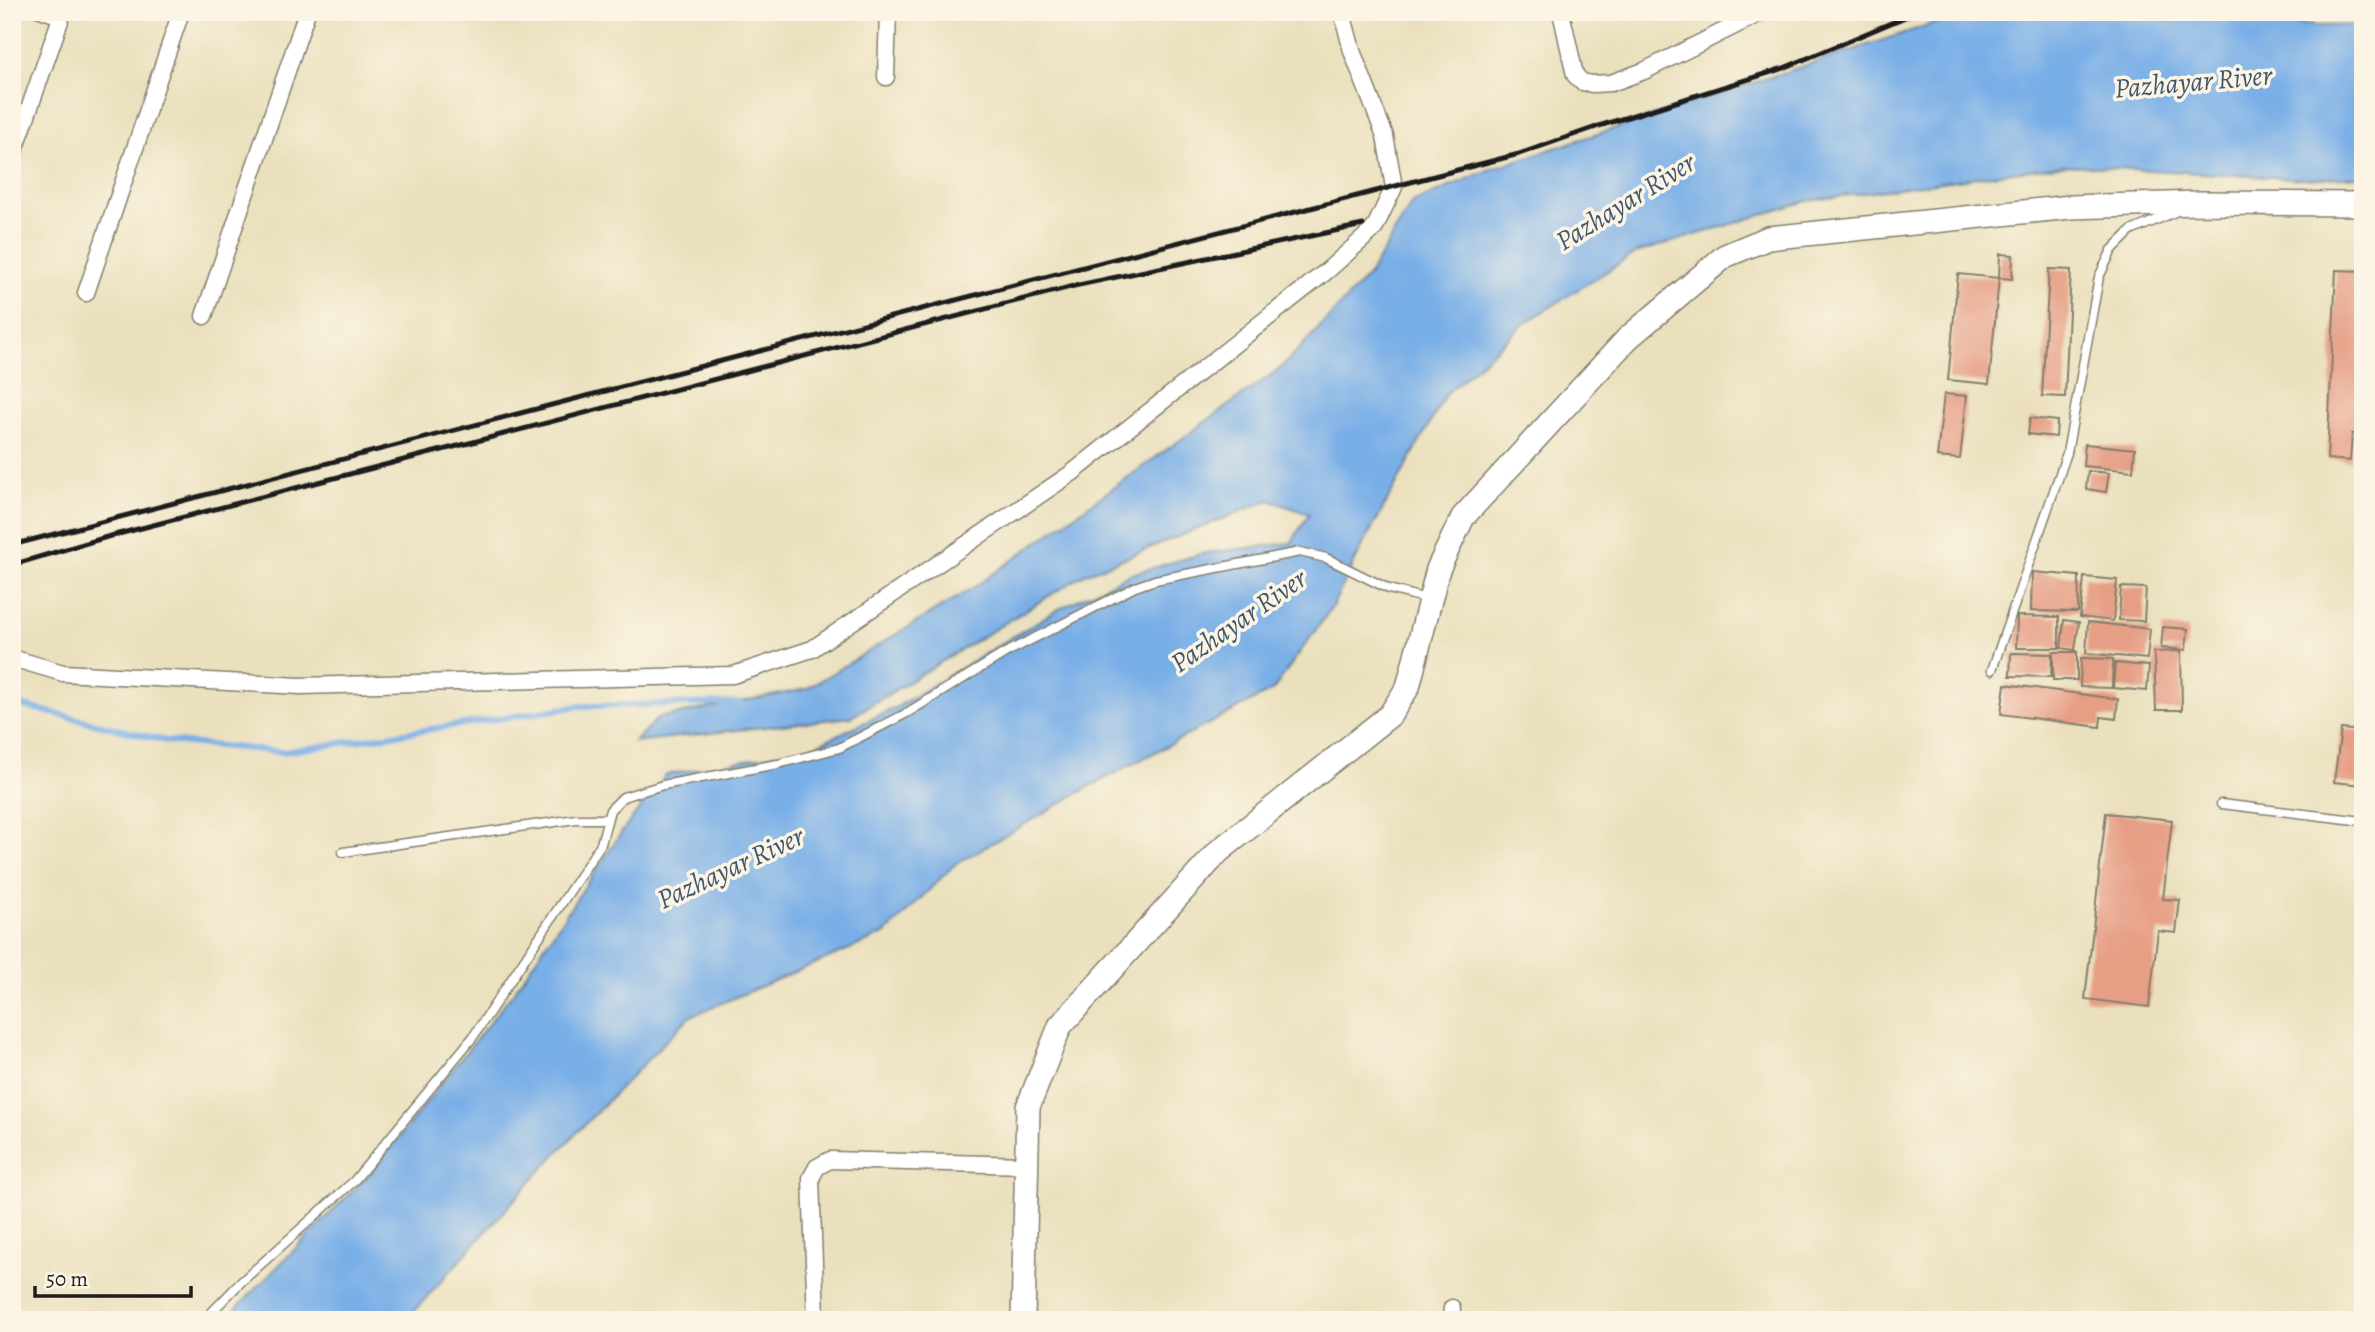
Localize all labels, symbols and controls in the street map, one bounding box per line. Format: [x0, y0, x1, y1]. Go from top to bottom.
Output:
water label: Pazhayar River [2113, 56, 2275, 108]
water label: Pazhayar River [1548, 143, 1704, 260]
water label: Pazhayar River [1163, 559, 1315, 682]
water label: Pazhayar River [651, 817, 811, 918]
scale bar [35, 1255, 191, 1299]
text: 50 m [46, 1265, 88, 1293]

